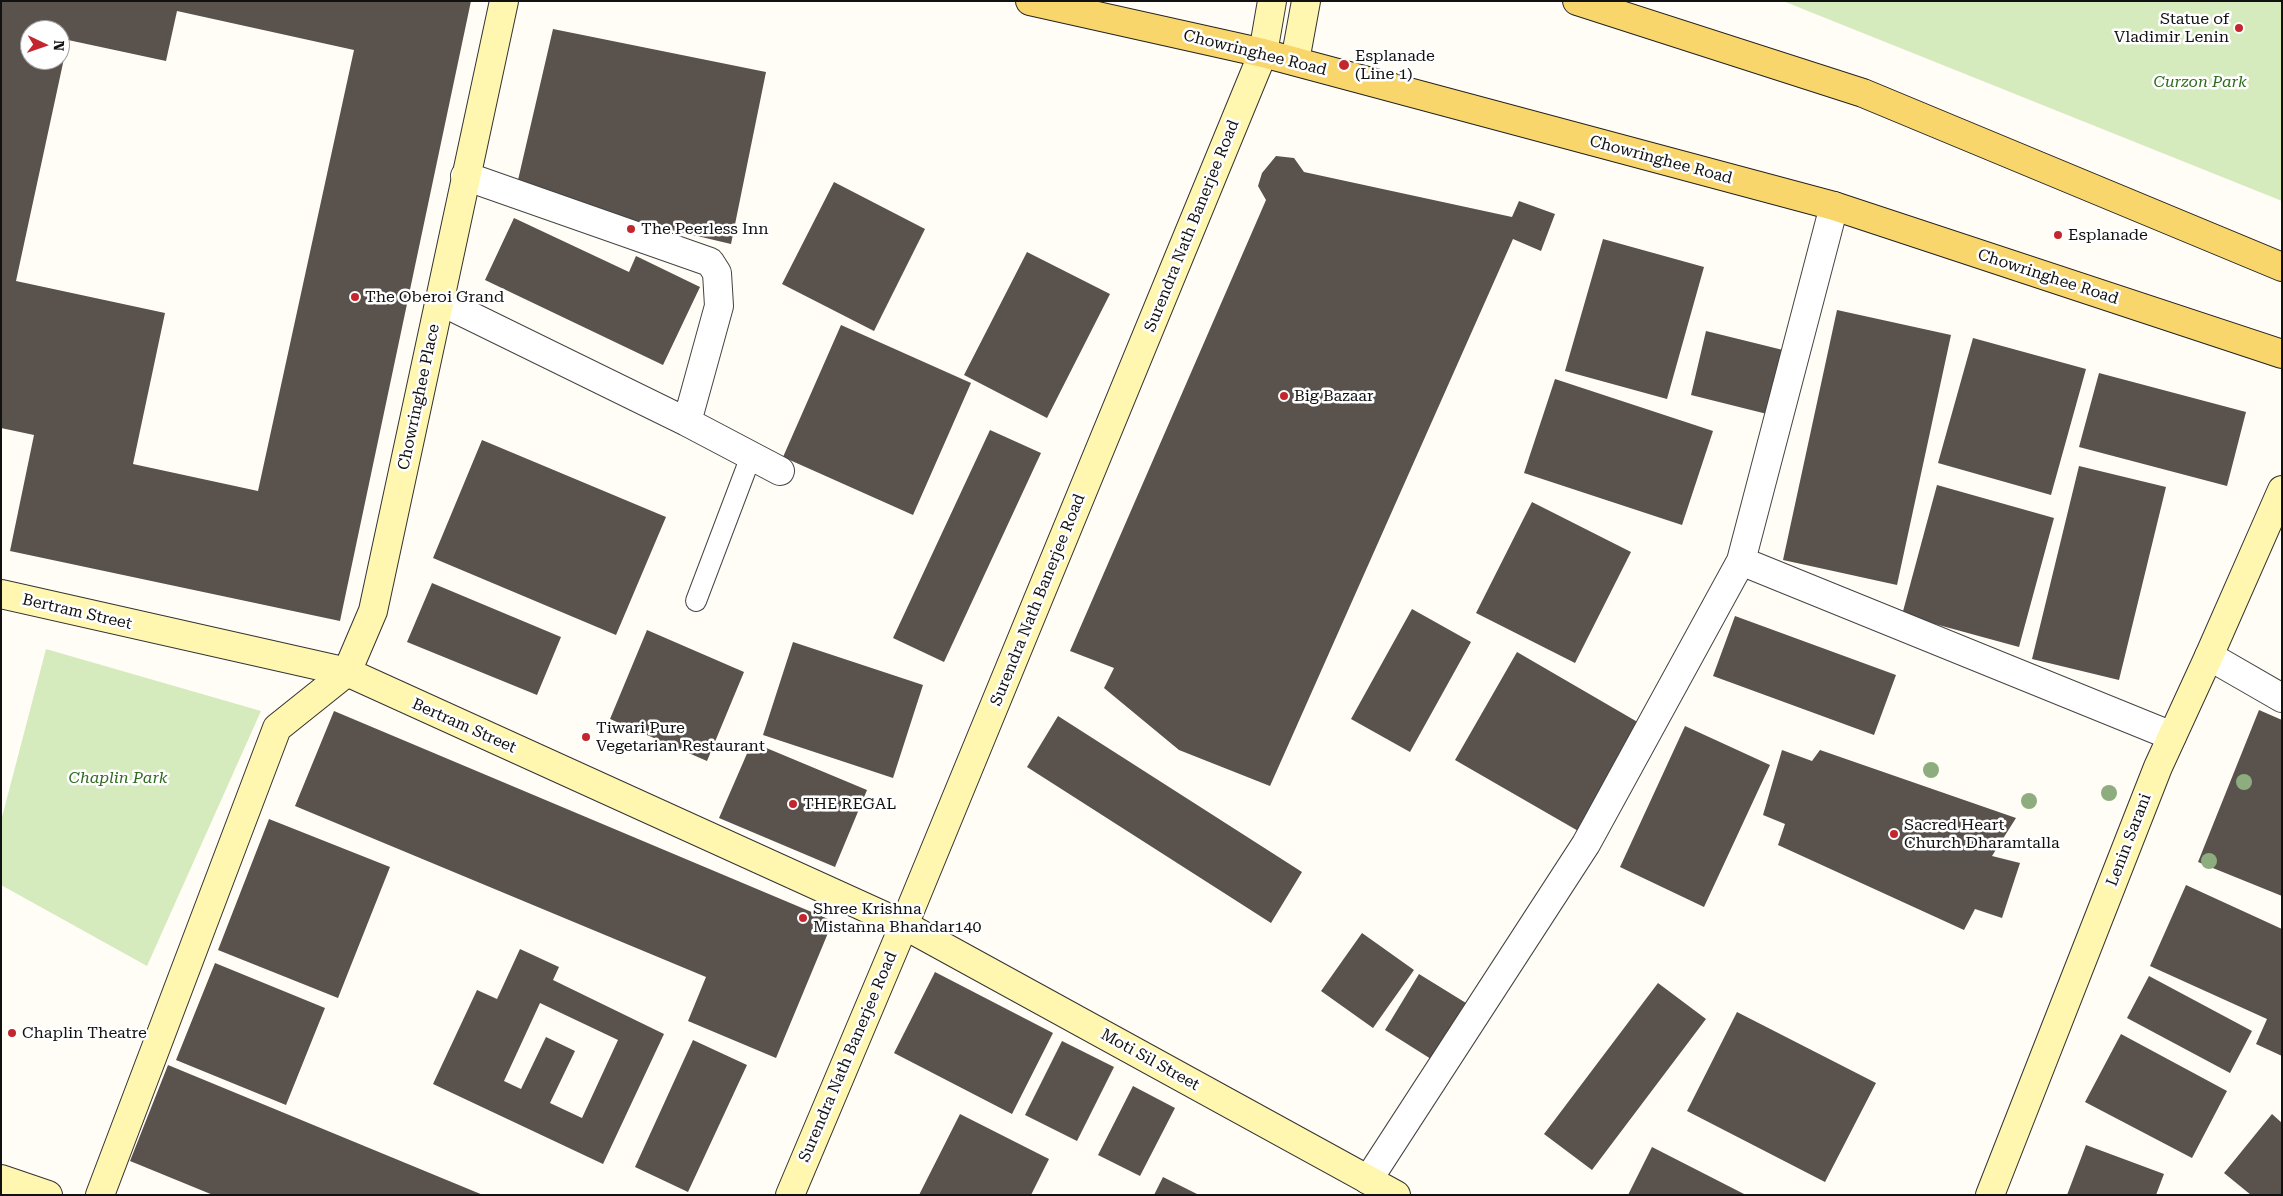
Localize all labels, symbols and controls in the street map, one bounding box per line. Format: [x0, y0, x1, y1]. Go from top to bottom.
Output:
place label: Statue of Vladimir Lenin [2114, 9, 2229, 47]
north arrow [20, 20, 70, 70]
marker: Statue of Vladimir Lenin [2233, 22, 2245, 34]
street label: Chowringhee Road [1181, 26, 1329, 80]
text: N [51, 40, 67, 52]
place label: Esplanade (Line 1) [1355, 46, 1435, 84]
marker: Esplanade (Line 1) [1337, 58, 1351, 72]
park label: Curzon Park [2153, 72, 2247, 92]
street label: Surendra Nath Banerjee Road [1141, 117, 1243, 335]
street label: Chowringhee Road [1588, 132, 1734, 188]
place label: The Peerless Inn [641, 219, 769, 239]
marker: The Peerless Inn [625, 223, 637, 235]
place label: Esplanade [2068, 225, 2148, 245]
marker: Esplanade [2052, 229, 2064, 241]
street label: Chowringhee Road [1975, 245, 2121, 309]
place label: The Oberoi Grand [365, 287, 504, 307]
marker: The Oberoi Grand [349, 291, 361, 303]
street label: Chowringhee Place [394, 322, 444, 472]
place label: Big Bazaar [1294, 386, 1374, 406]
marker: Big Bazaar [1278, 390, 1290, 402]
street label: Surendra Nath Banerjee Road [987, 491, 1089, 709]
street label: Bertram Street [20, 590, 134, 634]
street label: Bertram Street [409, 694, 519, 758]
place label: Tiwari Pure Vegetarian Restaurant [596, 718, 765, 756]
marker: Tiwari Pure Vegetarian Restaurant [580, 731, 592, 743]
park label: Chaplin Park [69, 768, 167, 788]
street label: Lenin Sarani [2103, 791, 2155, 889]
place label: THE REGAL [803, 794, 896, 814]
marker: THE REGAL [787, 798, 799, 810]
place label: Sacred Heart Church Dharamtalla [1904, 815, 2060, 853]
marker: Sacred Heart Church Dharamtalla [1888, 828, 1900, 840]
place label: Shree Krishna Mistanna Bhandar140 [813, 899, 981, 937]
marker: Shree Krishna Mistanna Bhandar140 [797, 912, 809, 924]
street label: Surendra Nath Banerjee Road [795, 949, 901, 1165]
place label: Chaplin Theatre [22, 1023, 147, 1043]
street label: Moti Sil Street [1097, 1025, 1203, 1095]
marker: Chaplin Theatre [6, 1027, 18, 1039]

